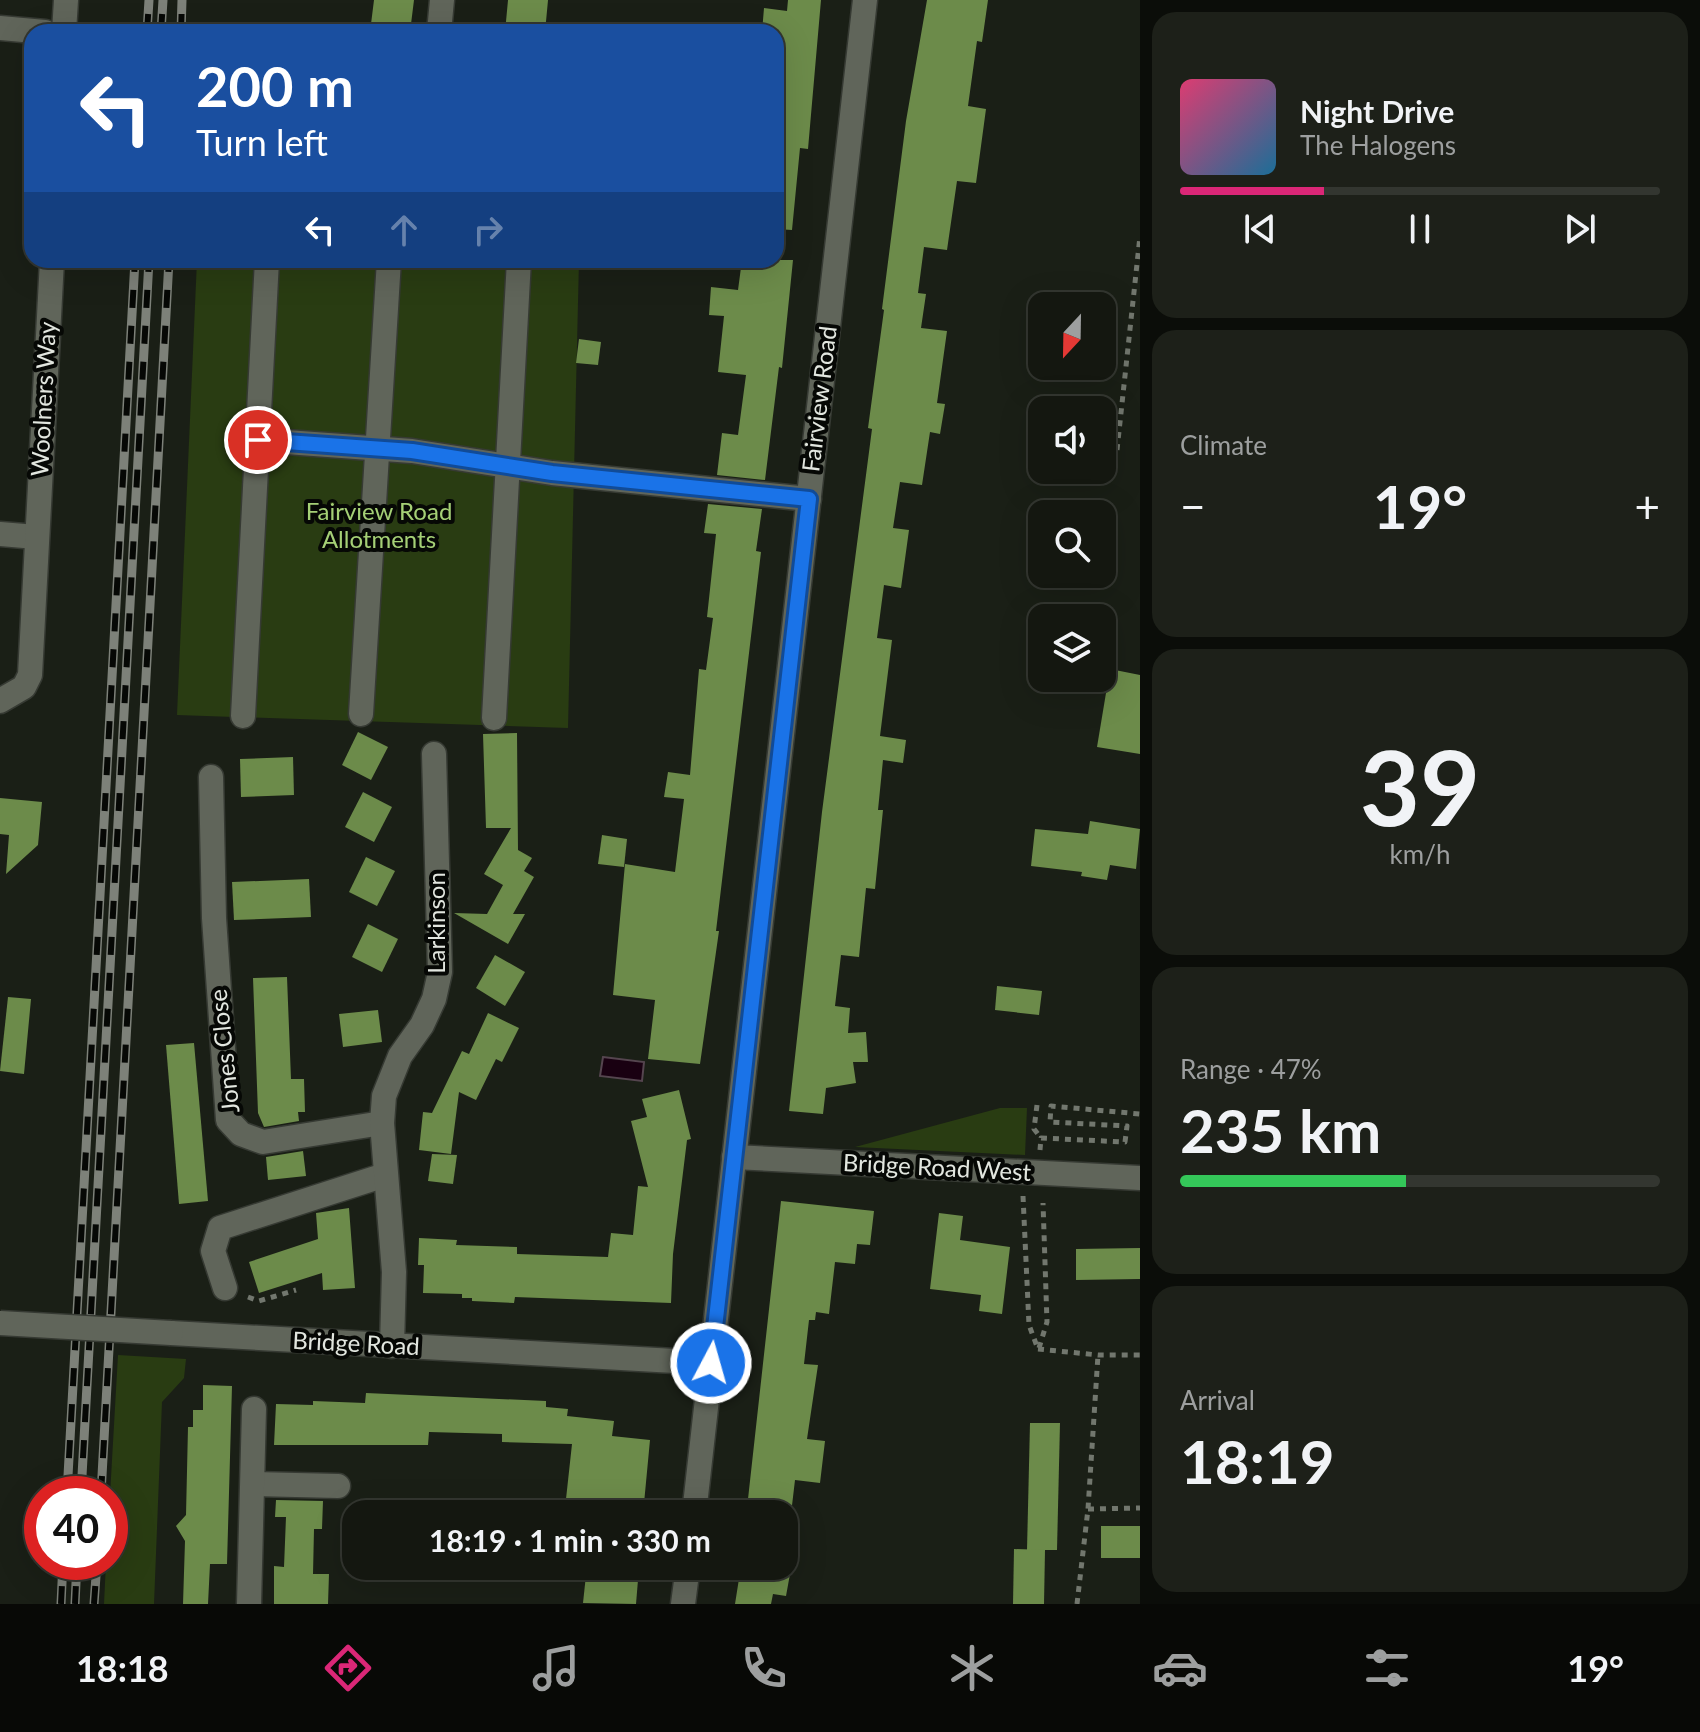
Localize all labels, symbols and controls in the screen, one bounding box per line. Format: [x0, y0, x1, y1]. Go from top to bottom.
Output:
text: 200 m [196, 52, 354, 119]
icon: left [64, 56, 168, 160]
text: Night Drive [1300, 93, 1454, 129]
text: Turn left [196, 120, 328, 164]
text: The Halogens [1300, 129, 1456, 161]
icon: previous [1238, 207, 1282, 251]
icon: pause [1398, 207, 1442, 251]
icon: next [1558, 207, 1602, 251]
icon: left [298, 208, 342, 252]
icon: ahead [382, 208, 426, 252]
icon: right [466, 208, 510, 252]
north arrow [1028, 292, 1116, 380]
map controls [1028, 292, 1116, 692]
street label: Woolners Way [24, 320, 61, 477]
street label: Fairview Road [795, 324, 842, 473]
button: sound [1028, 396, 1116, 484]
pin [224, 406, 292, 474]
icon: arrive [236, 418, 280, 462]
text: Climate [1180, 429, 1267, 461]
text: 19° [1373, 470, 1467, 542]
text: − [1180, 480, 1206, 532]
text: + [1634, 480, 1660, 532]
park label: Fairview Road Allotments [306, 496, 452, 553]
button: search [1028, 500, 1116, 588]
button: layers [1028, 604, 1116, 692]
text: 39 [1360, 723, 1480, 848]
text: km/h [1390, 838, 1450, 870]
street label: Larkinson [421, 872, 450, 974]
street label: Jones Close [203, 988, 244, 1114]
text: Range · 47% [1180, 1053, 1322, 1085]
text: 235 km [1180, 1094, 1381, 1166]
street label: Bridge Road West [842, 1147, 1032, 1186]
position arrow [669, 1321, 753, 1405]
street label: Bridge Road [292, 1325, 421, 1360]
text: Arrival [1180, 1384, 1255, 1416]
text: 18:19 [1180, 1425, 1335, 1497]
speed limit sign: 40 [24, 1476, 128, 1580]
text: 18:19 · 1 min · 330 m [429, 1522, 711, 1558]
icon: directions [320, 1640, 376, 1696]
icon: music [528, 1640, 584, 1696]
icon: phone [736, 1640, 792, 1696]
icon: climate [944, 1640, 1000, 1696]
icon: car [1152, 1640, 1208, 1696]
icon: filters [1359, 1640, 1415, 1696]
text: 18:18 [76, 1646, 169, 1690]
text: 19° [1567, 1646, 1624, 1690]

